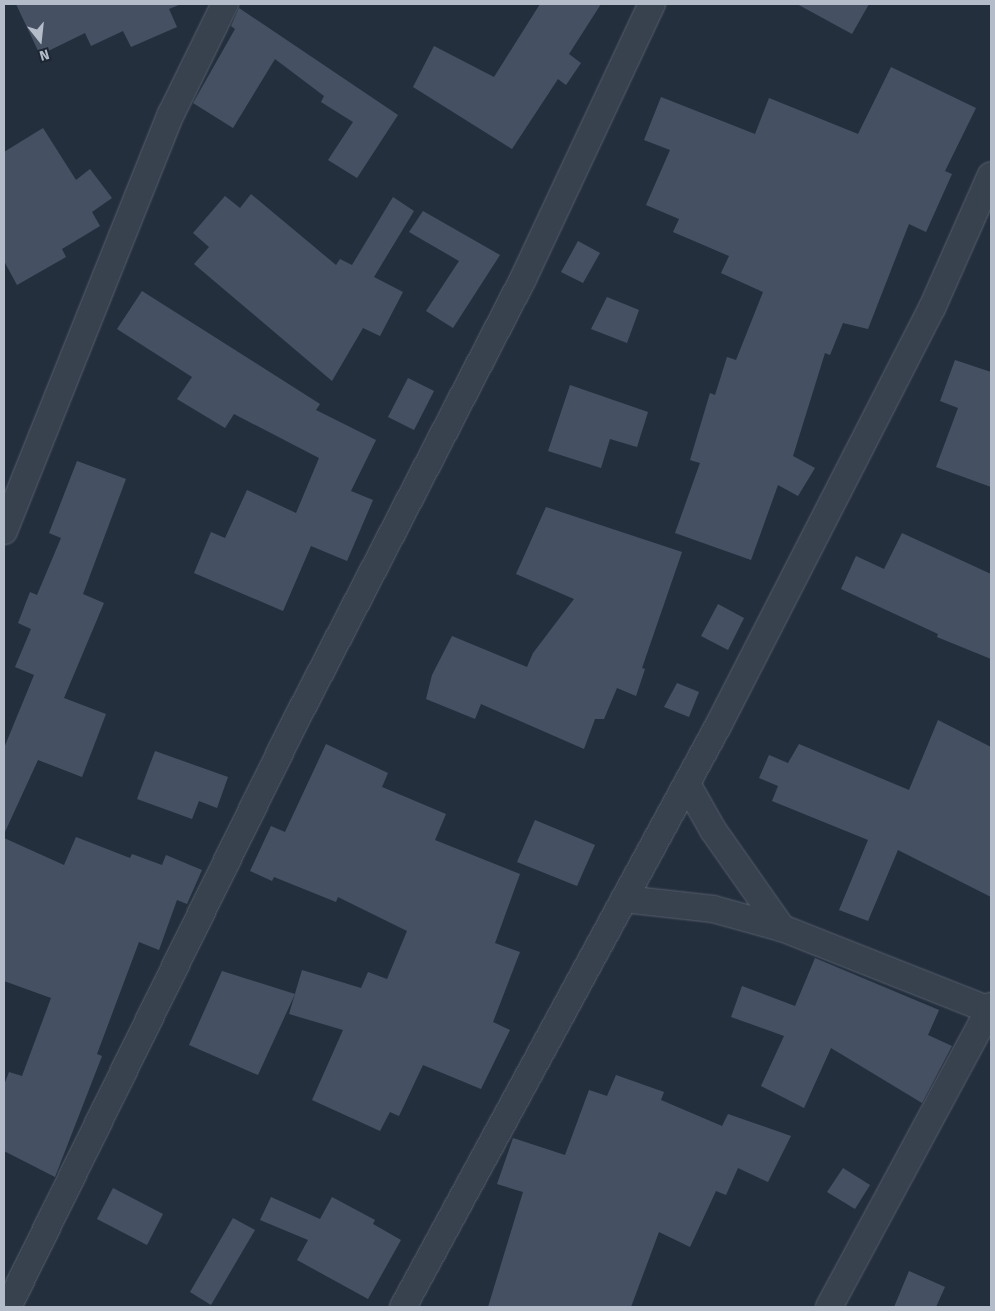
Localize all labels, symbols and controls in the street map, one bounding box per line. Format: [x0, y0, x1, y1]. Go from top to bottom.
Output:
north arrow [15, 15, 65, 65]
text: N [37, 45, 51, 64]

